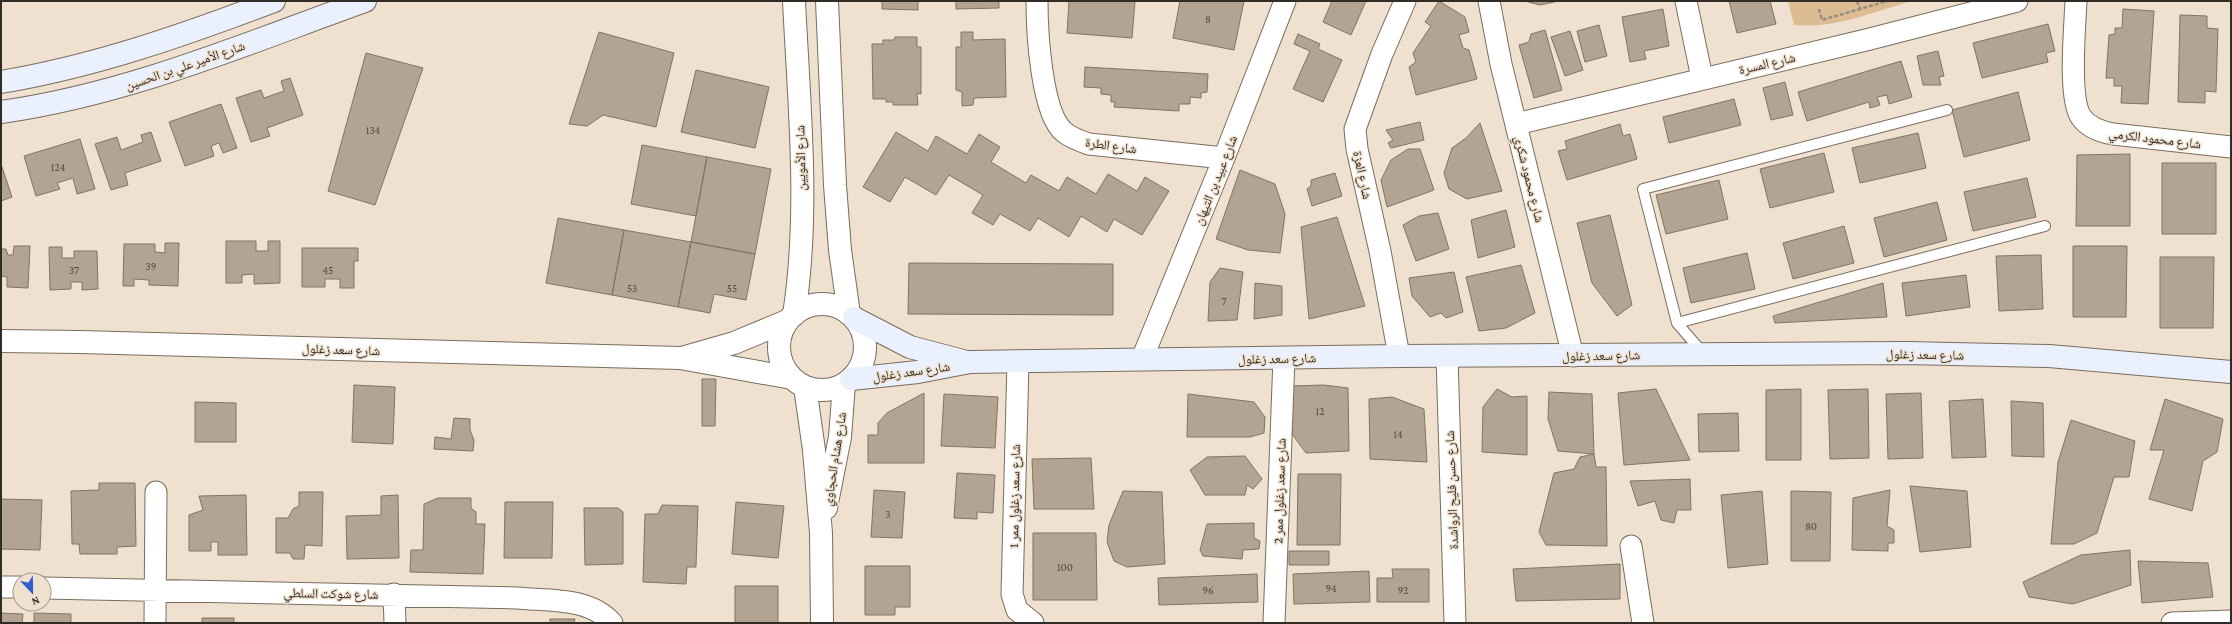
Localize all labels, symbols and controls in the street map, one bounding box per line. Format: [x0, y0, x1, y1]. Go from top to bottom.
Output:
house number: 8 [1205, 13, 1211, 25]
street label: شارع الأمير علي بن الحسين [123, 38, 248, 96]
street label: شارع المسرة [1737, 50, 1797, 79]
house number: 134 [366, 124, 381, 136]
street label: شارع الأمويين [792, 125, 811, 191]
street label: شارع محمود الكرمي [2108, 125, 2202, 155]
street label: شارع عبيد بن التيهان [1191, 133, 1242, 228]
street label: شارع الطرة [1084, 134, 1138, 159]
street label: شارع محمود شكري [1508, 134, 1548, 225]
street label: شارع العزة [1348, 150, 1375, 201]
house number: 124 [51, 161, 66, 173]
house number: 39 [146, 260, 156, 272]
house number: 37 [69, 264, 79, 276]
house number: 45 [323, 264, 333, 276]
house number: 53 [627, 282, 637, 294]
house number: 55 [727, 282, 737, 294]
house number: 7 [1221, 295, 1227, 307]
street label: شارع سعد زغلول [302, 341, 380, 360]
street label: شارع سعد زغلول [1886, 346, 1964, 365]
street label: شارع سعد زغلول [1562, 347, 1640, 366]
street label: شارع سعد زغلول [1238, 350, 1316, 369]
street label: شارع سعد زغلول [871, 359, 951, 386]
house number: 12 [1316, 405, 1324, 417]
street label: شارع هشام الحجاوي [820, 411, 853, 508]
house number: 14 [1393, 428, 1403, 440]
street label: شارع حسن فليح الرواشدة [1442, 430, 1463, 550]
street label: شارع سعد زغلول ممر 2 [1270, 438, 1291, 544]
street label: شارع سعد زغلول ممر 1 [1006, 444, 1025, 548]
house number: 3 [885, 508, 891, 520]
house number: 80 [1805, 520, 1817, 532]
house number: 100 [1057, 561, 1073, 573]
north arrow [12, 572, 52, 612]
house number: 94 [1325, 582, 1337, 594]
house number: 96 [1202, 584, 1214, 596]
house number: 92 [1398, 584, 1408, 596]
street label: شارع شوكت السلطي [283, 585, 379, 605]
text: N [30, 594, 41, 608]

